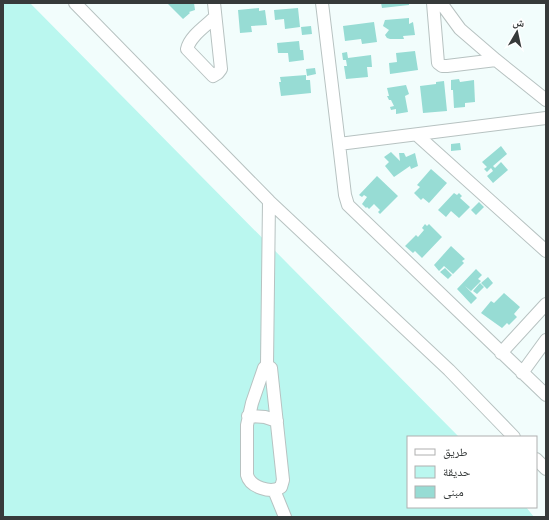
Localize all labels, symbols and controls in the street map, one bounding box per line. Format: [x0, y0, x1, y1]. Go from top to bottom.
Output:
north arrow [497, 12, 537, 52]
text: ش [512, 13, 526, 31]
legend [407, 436, 537, 508]
text: طريق [443, 443, 468, 460]
text: حديقة [443, 463, 471, 480]
text: مبنى [443, 483, 464, 500]

